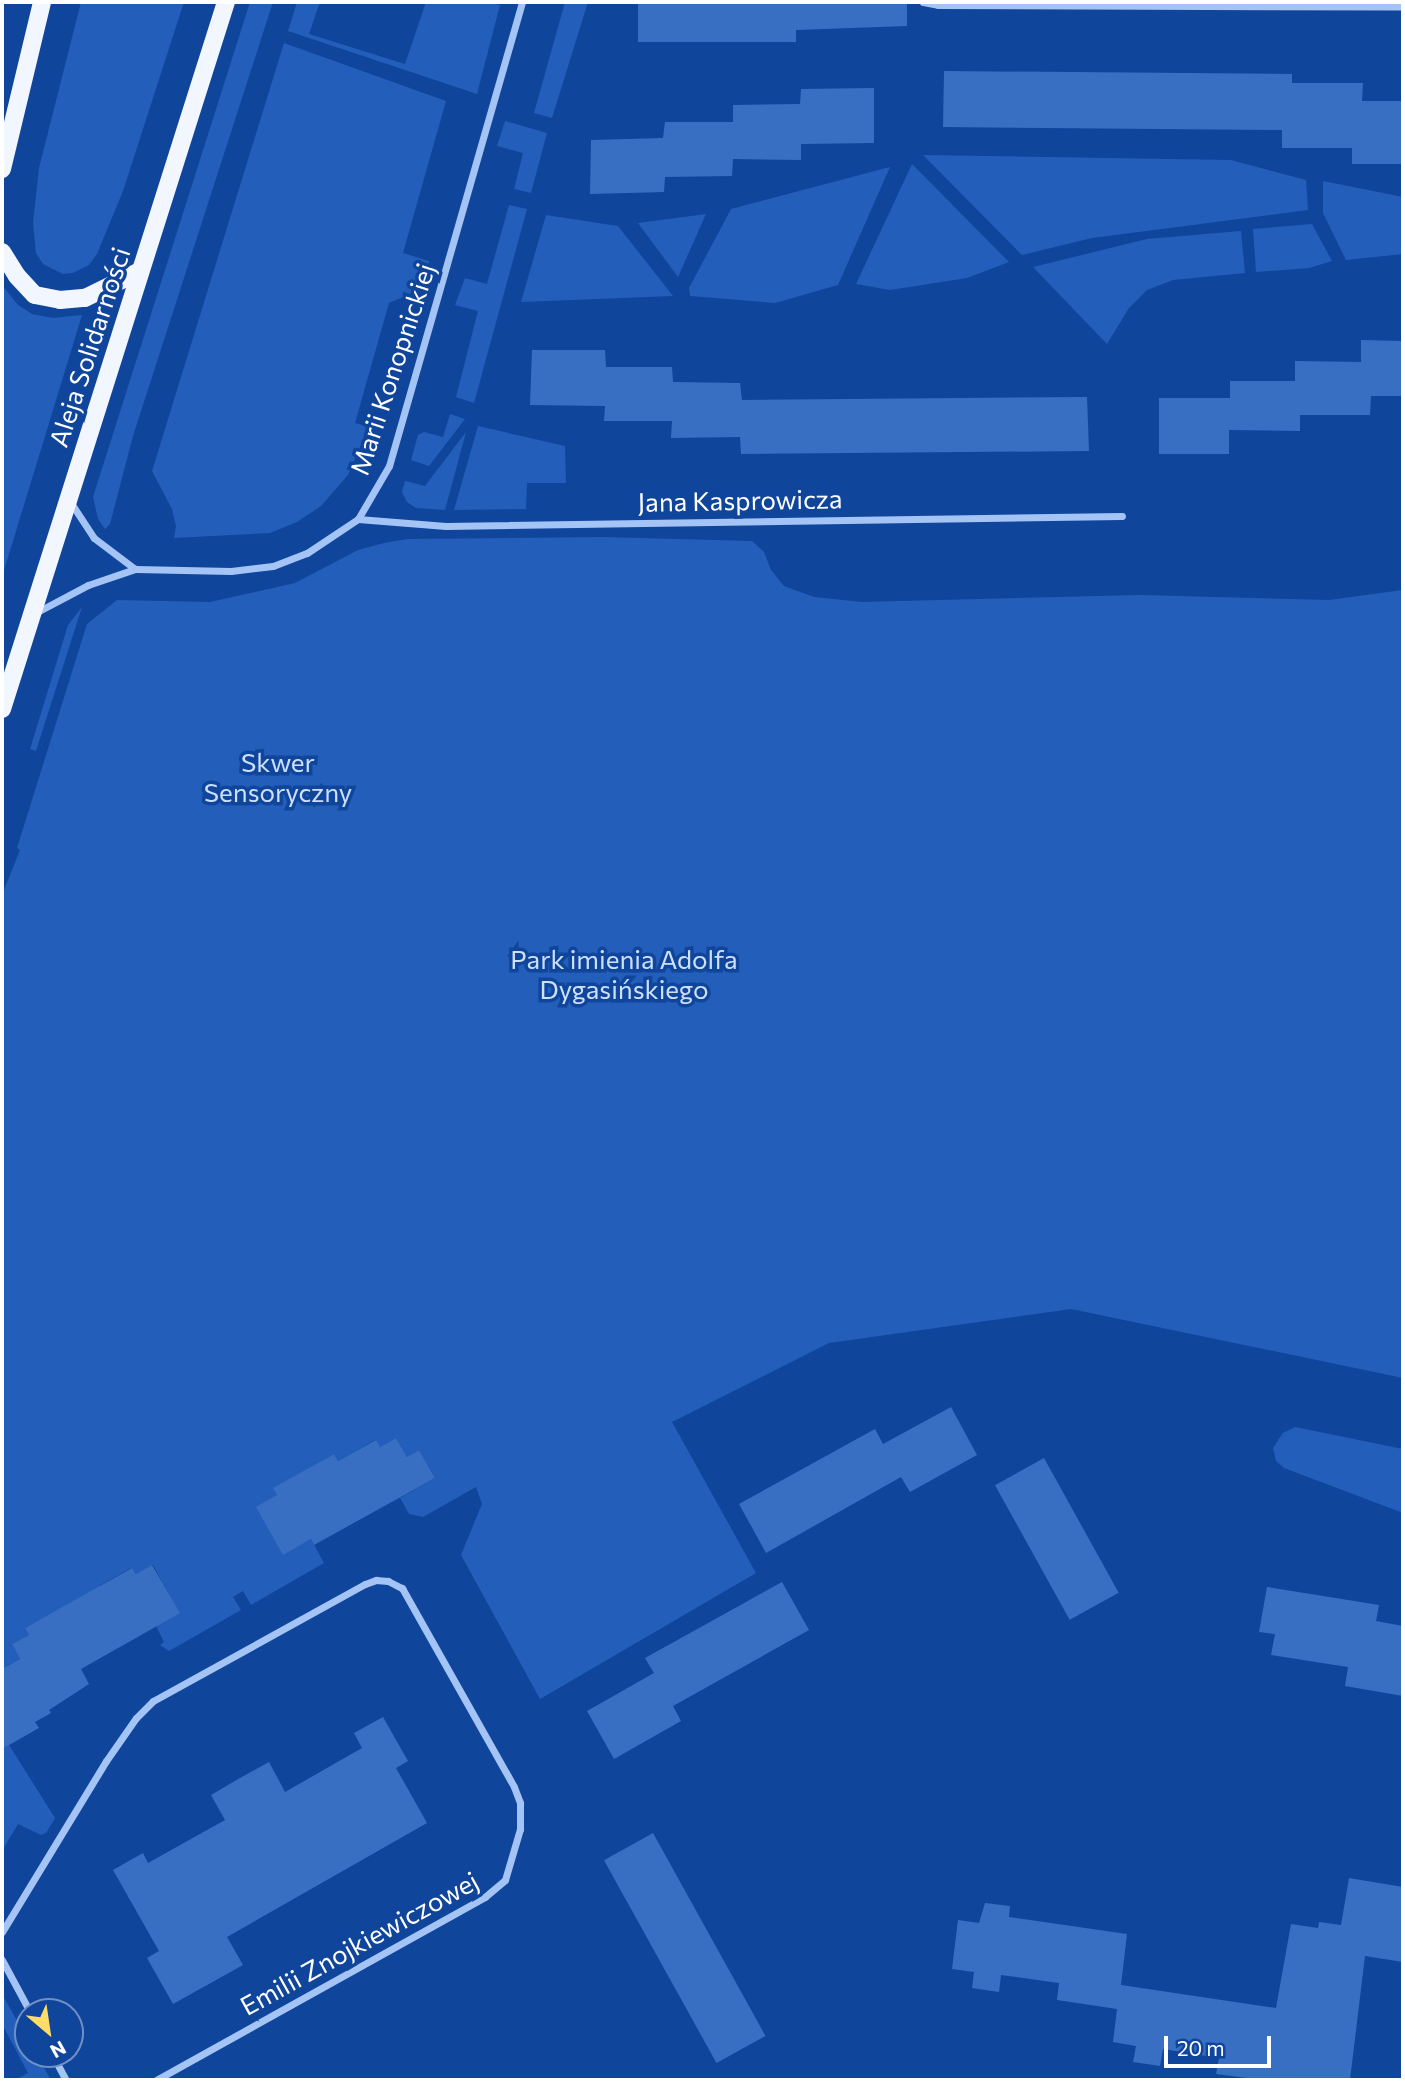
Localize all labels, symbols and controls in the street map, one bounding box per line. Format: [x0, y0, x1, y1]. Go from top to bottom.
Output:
street label: Aleja Solidarności [42, 243, 136, 451]
street label: Marii Konopnickiej [343, 259, 441, 479]
street label: Jana Kasprowicza [637, 483, 843, 517]
park label: Skwer Sensoryczny [204, 746, 352, 808]
park label: Park imienia Adolfa Dygasińskiego [510, 943, 738, 1004]
street label: Emilii Znojkiewiczowej [234, 1865, 484, 2021]
north arrow [14, 1998, 84, 2068]
scale bar [1167, 2022, 1274, 2066]
text: 20 m [1177, 2035, 1225, 2060]
text: N [47, 2037, 70, 2064]

